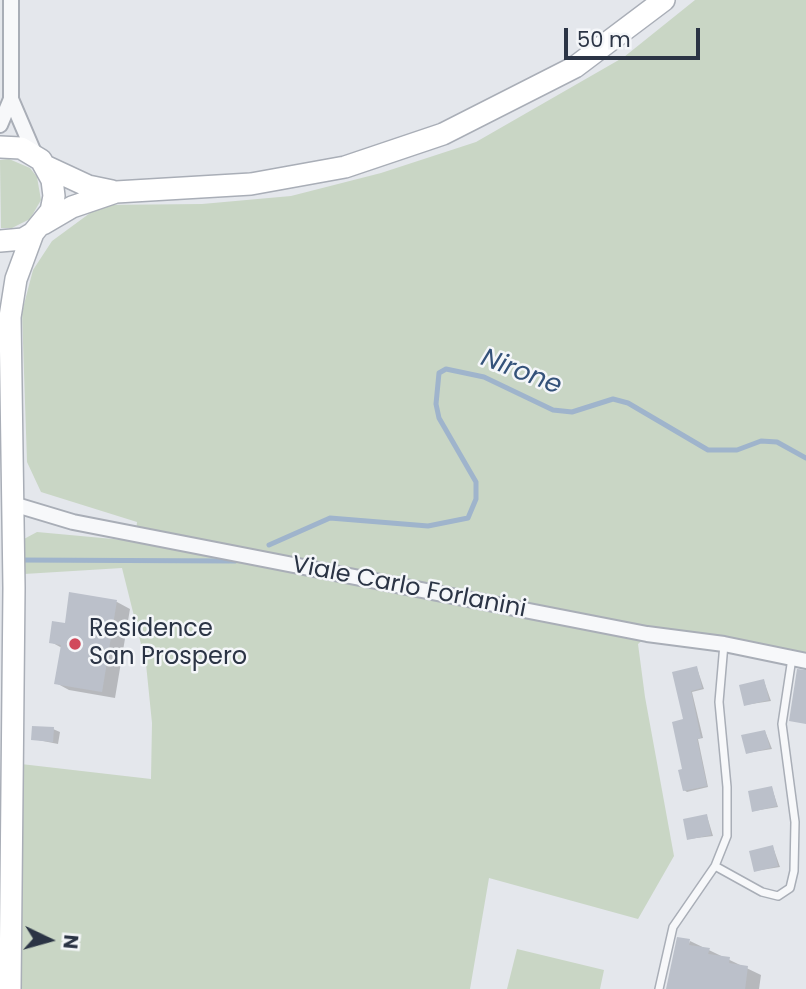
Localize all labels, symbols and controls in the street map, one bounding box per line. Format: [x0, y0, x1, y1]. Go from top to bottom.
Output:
scale bar [568, 14, 704, 58]
text: 50 m [577, 25, 631, 54]
water label: Nirone [476, 343, 566, 403]
street label: Viale Carlo Forlanini [289, 551, 529, 625]
place label: Residence San Prospero [89, 616, 247, 672]
marker: Residence San Prospero [67, 636, 83, 652]
north arrow [14, 905, 84, 975]
text: N [56, 934, 84, 950]

